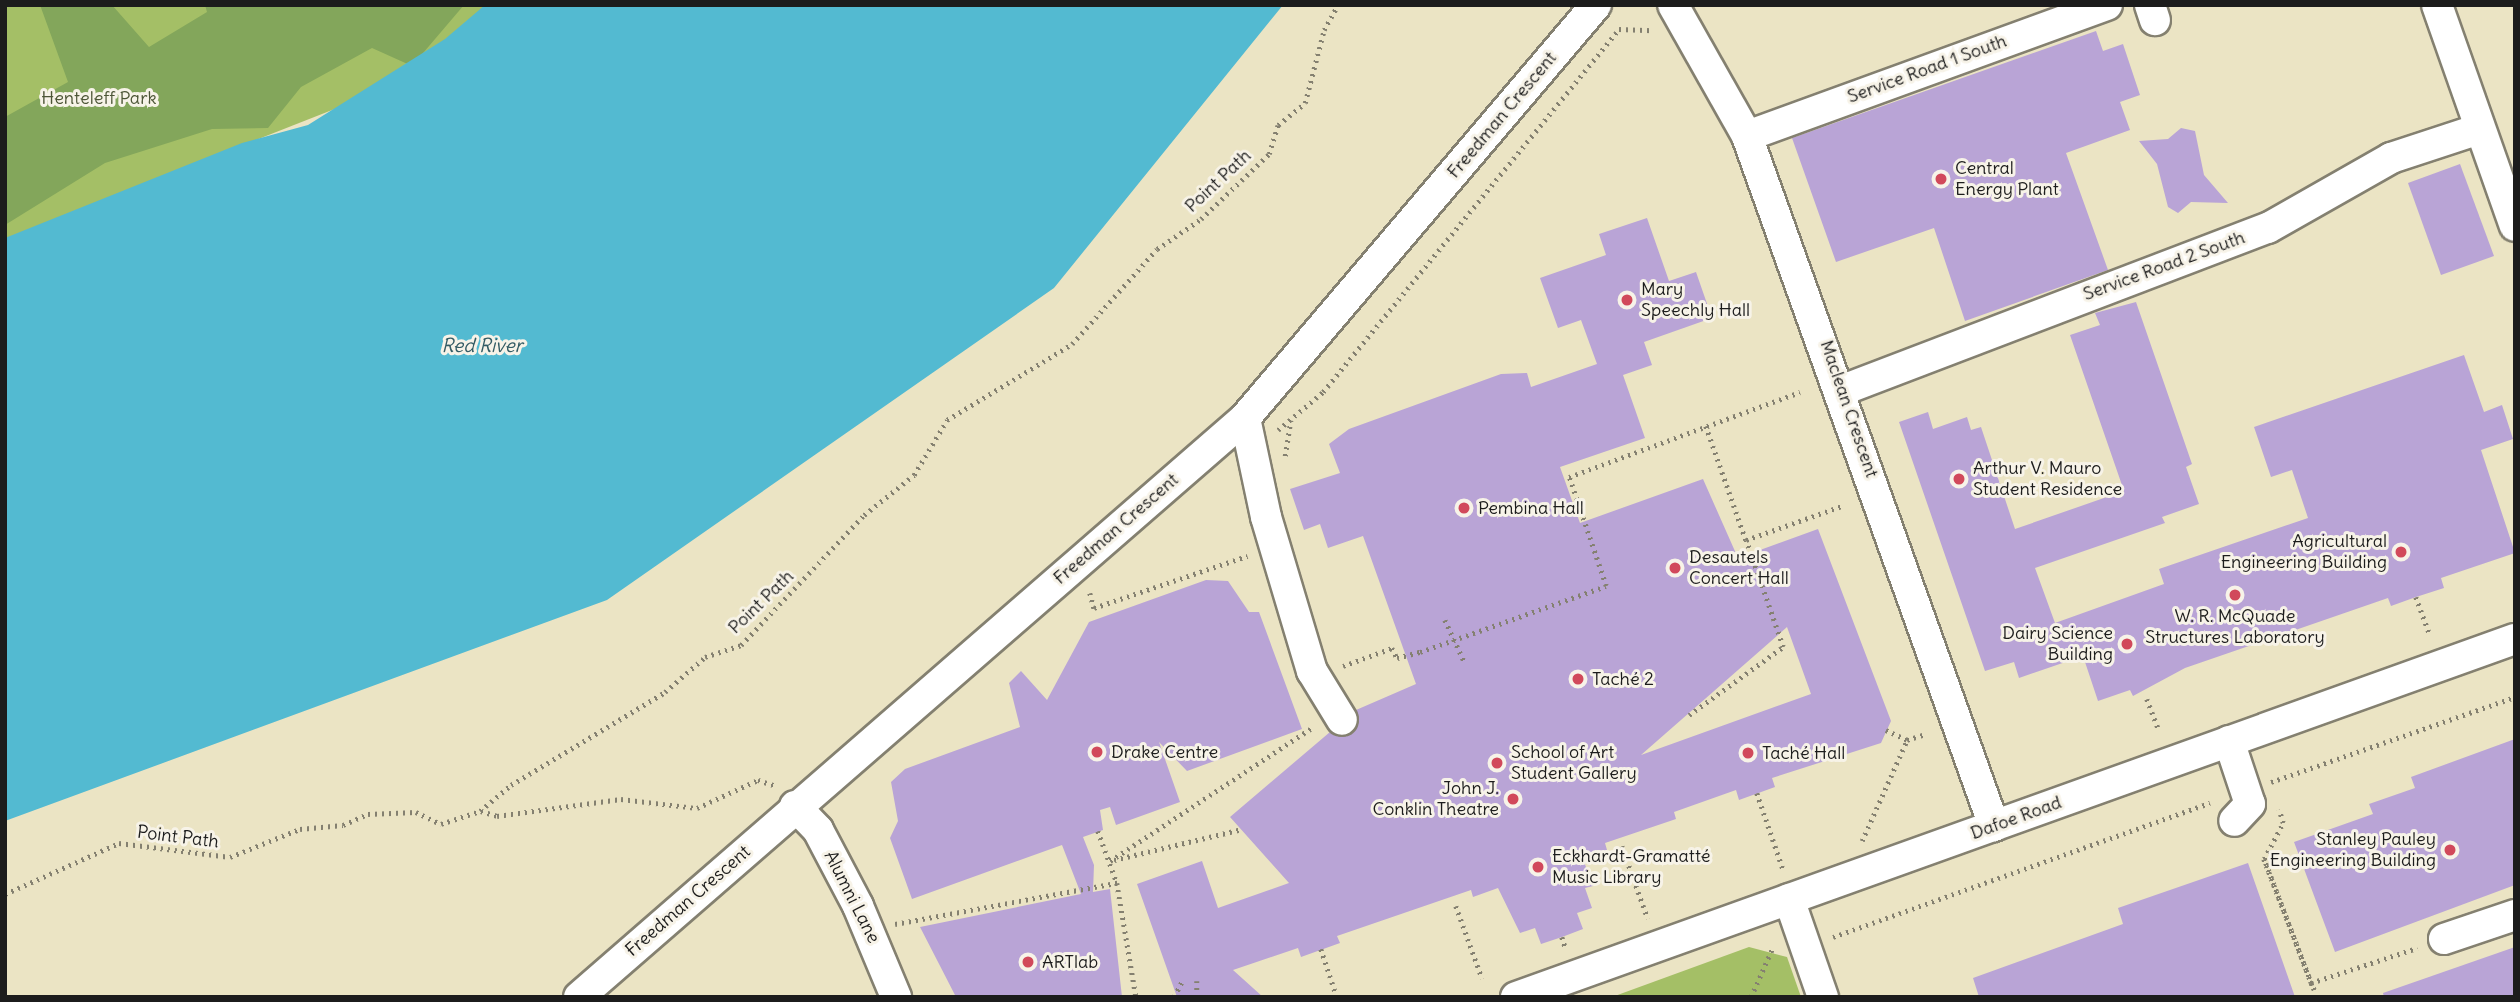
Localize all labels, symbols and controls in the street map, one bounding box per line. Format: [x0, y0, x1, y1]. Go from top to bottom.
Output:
street label: Service Road 1 South [1845, 30, 2009, 108]
street label: Freedman Crescent [1443, 47, 1561, 183]
park label: Henteleff Park [41, 87, 157, 109]
street label: Point Path [1181, 145, 1255, 217]
place label: Central Energy Plant [1955, 158, 2059, 200]
marker: Central Energy Plant [1933, 171, 1949, 187]
street label: Service Road 2 South [2080, 227, 2248, 305]
place label: Mary Speechly Hall [1641, 279, 1750, 322]
marker: Mary Speechly Hall [1619, 292, 1635, 308]
water label: Red River [441, 335, 523, 357]
street label: Maclean Crescent [1815, 337, 1883, 481]
place label: Arthur V. Mauro Student Residence [1973, 458, 2122, 500]
street label: Freedman Crescent [1049, 469, 1183, 589]
marker: Arthur V. Mauro Student Residence [1951, 471, 1967, 487]
place label: Pembina Hall [1478, 497, 1584, 519]
marker: Pembina Hall [1456, 500, 1472, 516]
place label: Agricultural Engineering Building [2221, 531, 2387, 574]
marker: Agricultural Engineering Building [2393, 544, 2409, 560]
place label: Desautels Concert Hall [1689, 547, 1789, 590]
marker: Desautels Concert Hall [1667, 560, 1683, 576]
street label: Point Path [724, 566, 798, 638]
marker: W. R. McQuade Structures Laboratory [2227, 587, 2243, 603]
place label: W. R. McQuade Structures Laboratory [2145, 606, 2325, 648]
place label: Dairy Science Building [2002, 623, 2113, 666]
marker: Dairy Science Building [2119, 636, 2135, 652]
place label: Taché 2 [1592, 668, 1654, 690]
marker: Taché 2 [1570, 671, 1586, 687]
place label: Drake Centre [1111, 741, 1218, 763]
place label: School of Art Student Gallery [1511, 742, 1637, 784]
place label: Taché Hall [1762, 742, 1845, 764]
marker: Drake Centre [1089, 744, 1105, 760]
marker: Taché Hall [1740, 745, 1756, 761]
marker: School of Art Student Gallery [1489, 755, 1505, 771]
place label: John J. Conklin Theatre [1372, 778, 1499, 820]
marker: John J. Conklin Theatre [1505, 791, 1521, 807]
street label: Dafoe Road [1968, 792, 2064, 844]
street label: Point Path [136, 821, 220, 853]
place label: Stanley Pauley Engineering Building [2270, 829, 2436, 872]
street label: Freedman Crescent [621, 841, 755, 961]
marker: Stanley Pauley Engineering Building [2442, 842, 2458, 858]
place label: Eckhardt-Gramatté Music Library [1552, 846, 1711, 888]
street label: Alumni Lane [820, 847, 884, 947]
marker: Eckhardt-Gramatté Music Library [1530, 859, 1546, 875]
place label: ARTlab [1042, 951, 1098, 973]
marker: ARTlab [1020, 954, 1036, 970]

